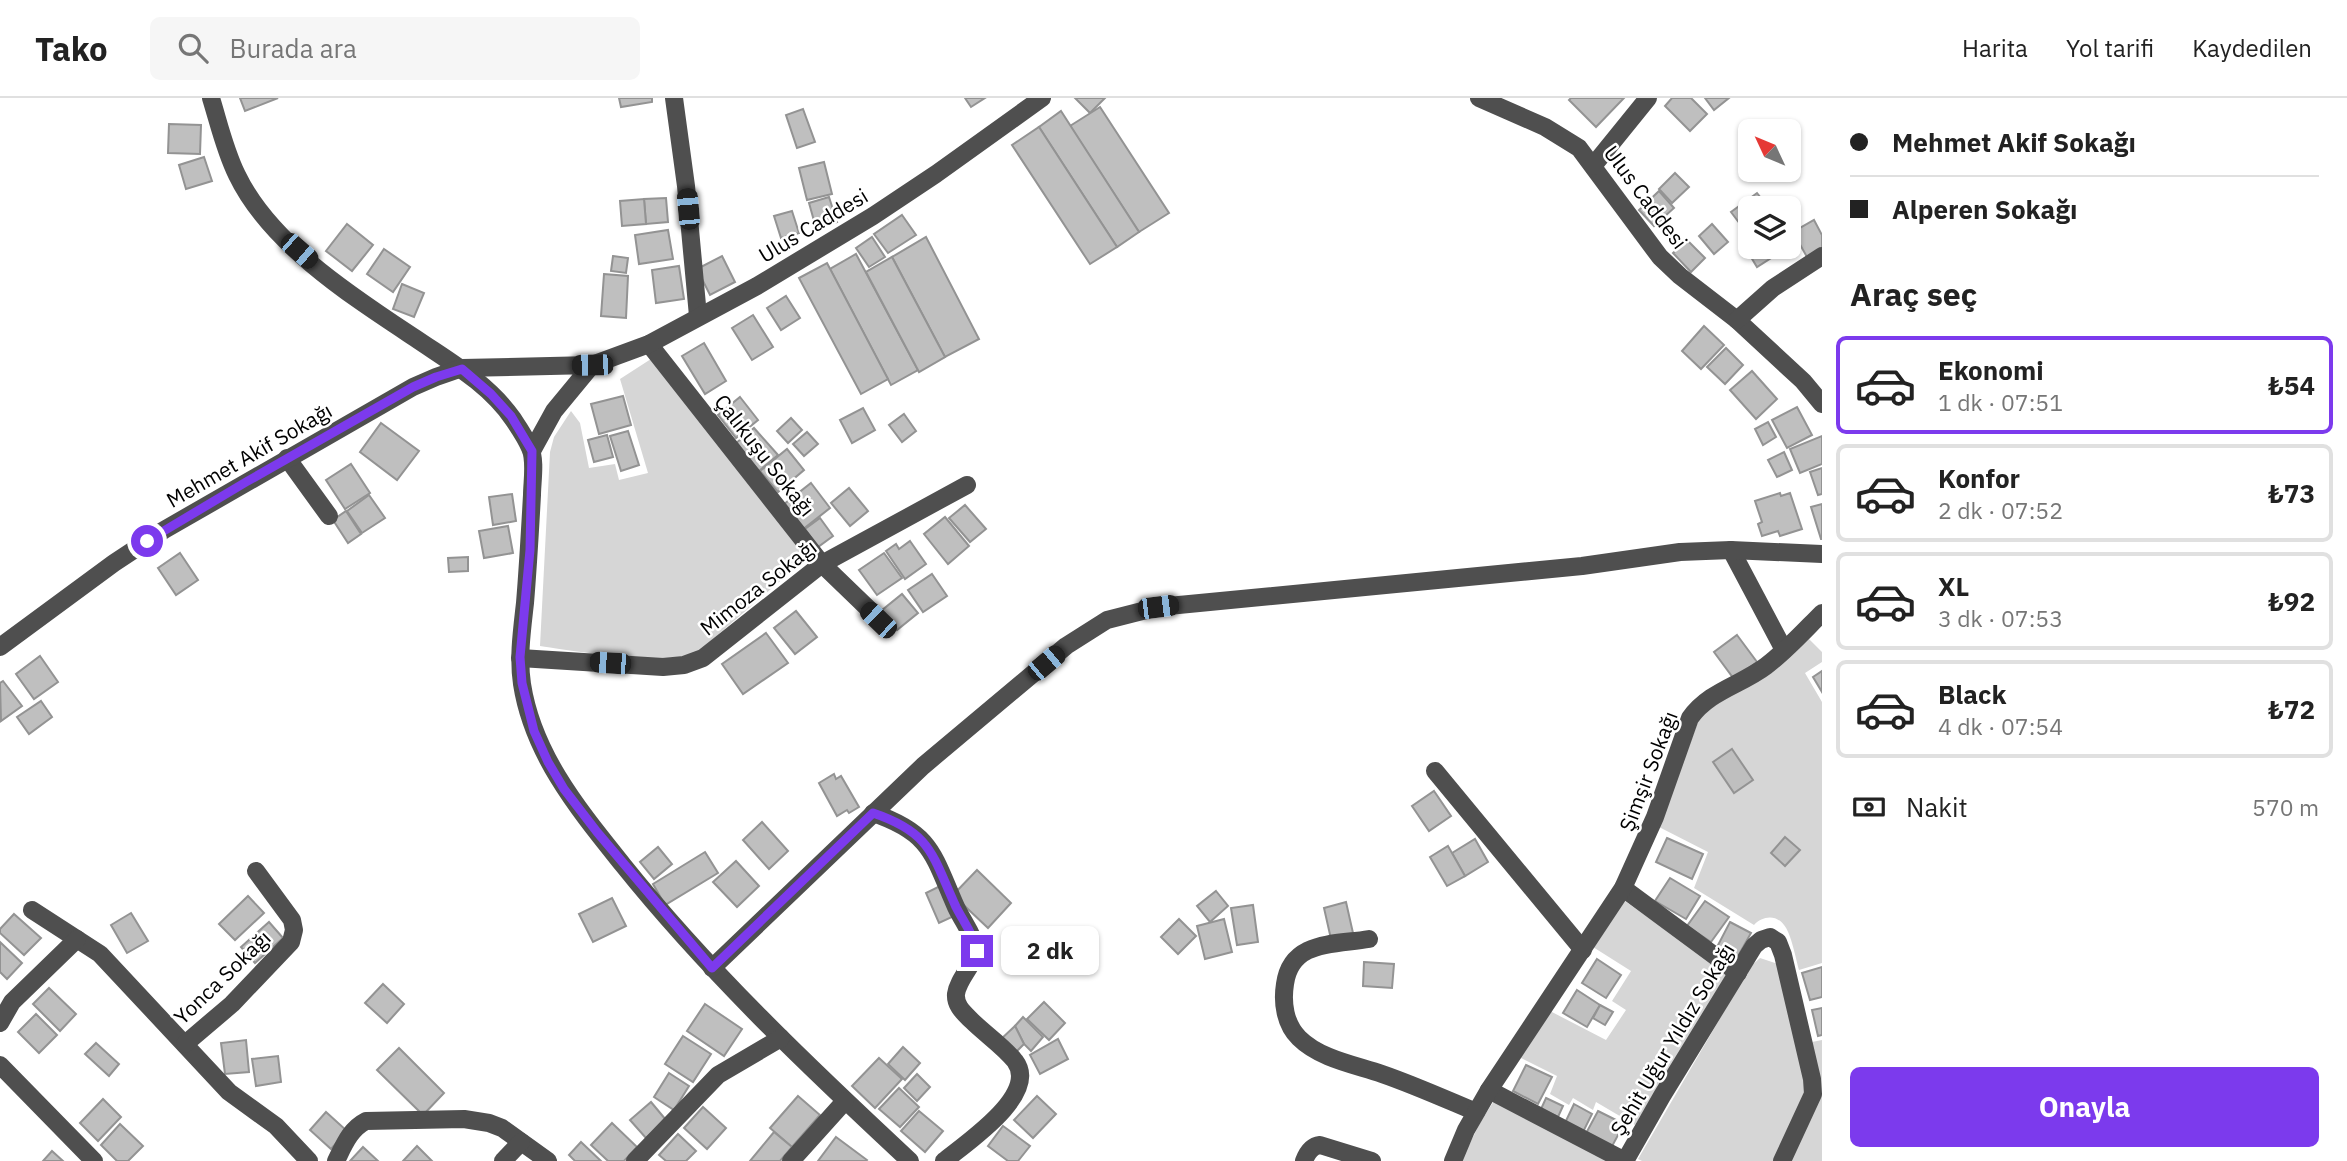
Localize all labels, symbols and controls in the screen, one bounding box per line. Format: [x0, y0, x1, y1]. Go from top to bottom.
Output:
search box [150, 17, 640, 80]
text: Tako [35, 27, 108, 70]
icon: search [174, 29, 212, 67]
text: Burada ara [230, 31, 357, 65]
text: Harita [1962, 32, 2028, 64]
text: Yol tarifi [2066, 32, 2154, 64]
text: Kaydedilen [2192, 32, 2312, 64]
north arrow [1738, 119, 1801, 182]
map controls [1738, 119, 1801, 259]
text: Mehmet Akif Sokağı [1892, 125, 2136, 159]
street label: Ulus Caddesi [1598, 140, 1694, 254]
street label: Ulus Caddesi [753, 181, 873, 269]
car [676, 187, 701, 231]
text: Alperen Sokağı [1892, 192, 2077, 226]
button: layers [1738, 196, 1801, 259]
car [277, 229, 322, 273]
text: Araç seç [1850, 273, 1977, 315]
text: Ekonomi [1938, 353, 2044, 387]
car [571, 354, 614, 376]
icon: car [1854, 354, 1917, 417]
text: ₺54 [2268, 368, 2315, 402]
text: 1 dk · 07:51 [1938, 387, 2063, 417]
street label: Çalıkuşu Sokağı [709, 388, 821, 522]
street label: Mehmet Akif Sokağı [161, 396, 337, 514]
text: Konfor [1938, 461, 2020, 495]
icon: car [1854, 462, 1917, 525]
text: ₺73 [2268, 476, 2315, 510]
text: 2 dk · 07:52 [1938, 495, 2063, 525]
route start [131, 525, 163, 557]
street label: Mimoza Sokağı [694, 533, 822, 641]
text: XL [1938, 569, 1969, 603]
icon: car [1854, 570, 1917, 633]
text: ₺92 [2268, 584, 2315, 618]
car [1136, 594, 1181, 620]
car [856, 598, 901, 642]
text: 3 dk · 07:53 [1938, 603, 2063, 633]
car [1024, 641, 1069, 685]
car [589, 651, 632, 675]
text: Black [1938, 677, 2006, 711]
icon: car [1854, 678, 1917, 741]
text: ₺72 [2268, 692, 2315, 726]
street label: Şimşir Sokağı [1612, 707, 1684, 835]
text: 4 dk · 07:54 [1938, 711, 2063, 741]
icon: cash [1850, 788, 1888, 826]
text: Nakit [1906, 790, 1968, 824]
text: 570 m [2252, 792, 2319, 822]
street label: Yonca Sokağı [168, 924, 276, 1030]
callout: 2 dk [1002, 926, 1100, 976]
route end [961, 935, 993, 967]
text: 2 dk [1027, 935, 1073, 965]
street label: Şehit Uğur Yıldız Sokağı [1603, 937, 1741, 1141]
button: Onayla [1850, 1067, 2319, 1147]

